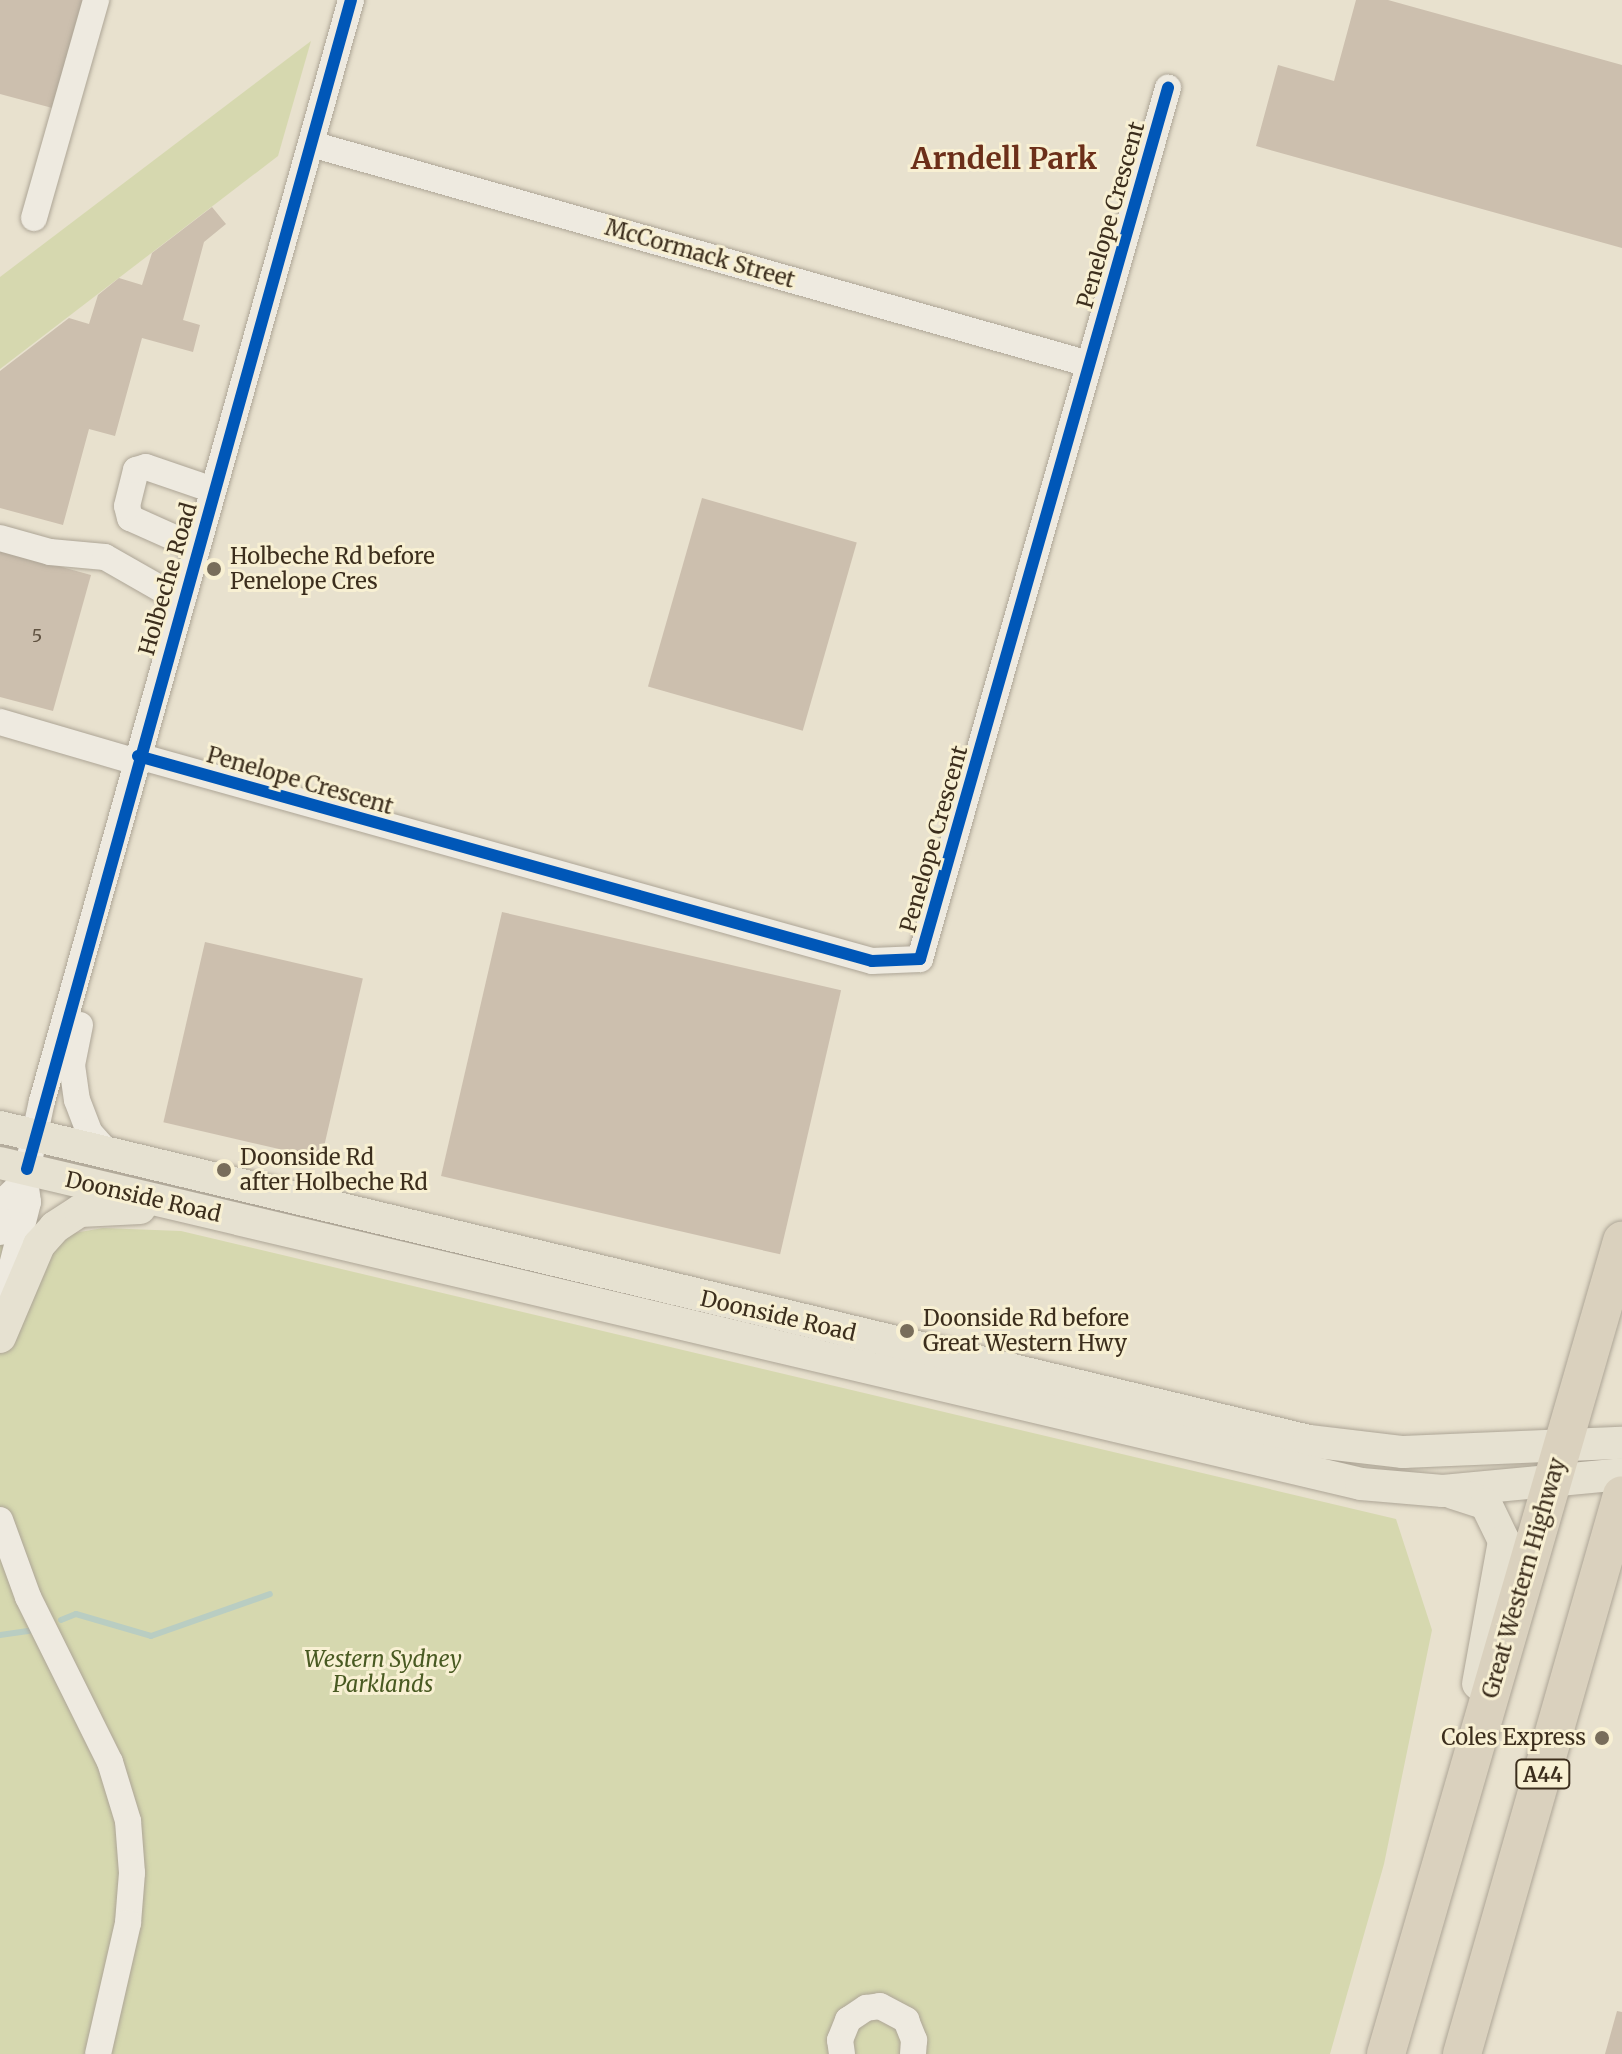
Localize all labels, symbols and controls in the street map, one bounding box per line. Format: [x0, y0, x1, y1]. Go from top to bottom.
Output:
street label: Penelope Crescent [1072, 119, 1150, 311]
district label: Arndell Park [911, 140, 1097, 176]
street label: McCormack Street [602, 214, 798, 294]
street label: Holbeche Road [134, 500, 202, 658]
place label: Holbeche Rd before Penelope Cres [230, 543, 435, 594]
marker: Holbeche Rd before Penelope Cres [205, 560, 223, 578]
house number: 5 [32, 625, 42, 647]
street label: Penelope Crescent [204, 742, 396, 820]
street label: Penelope Crescent [895, 743, 973, 935]
place label: Doonside Rd after Holbeche Rd [240, 1144, 428, 1196]
marker: Doonside Rd after Holbeche Rd [215, 1161, 233, 1179]
street label: Doonside Road [63, 1166, 223, 1228]
street label: Doonside Road [698, 1285, 858, 1347]
place label: Doonside Rd before Great Western Hwy [923, 1305, 1129, 1356]
marker: Doonside Rd before Great Western Hwy [898, 1322, 916, 1340]
street label: Great Western Highway [1477, 1455, 1571, 1701]
park label: Western Sydney Parklands [304, 1646, 462, 1698]
place label: Coles Express [1441, 1725, 1586, 1751]
marker: Coles Express [1593, 1729, 1611, 1747]
road number: A44 [1515, 1758, 1571, 1790]

